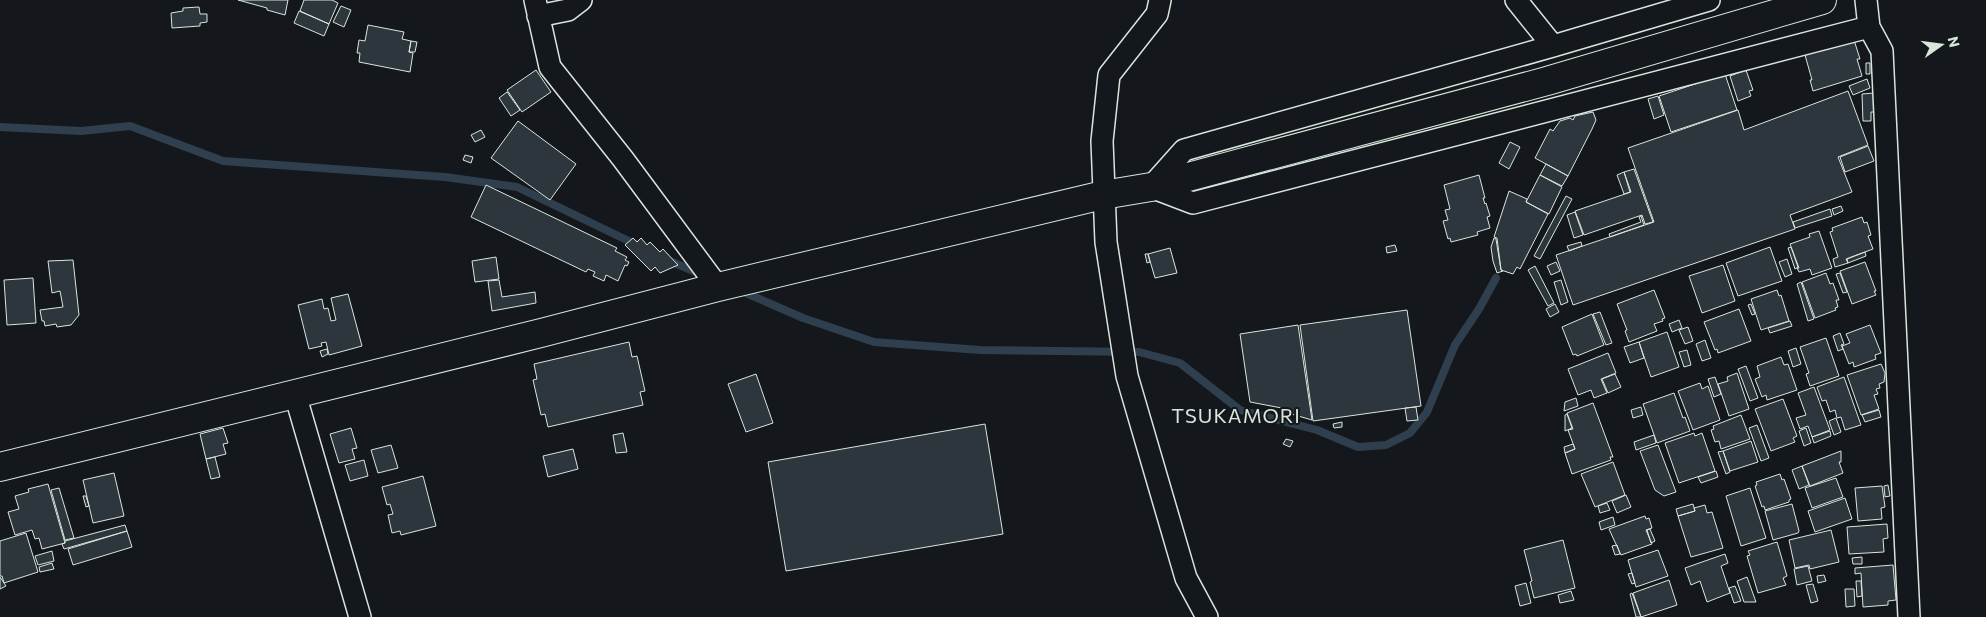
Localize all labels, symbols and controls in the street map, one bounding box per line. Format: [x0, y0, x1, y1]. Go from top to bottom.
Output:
north arrow [1916, 20, 1966, 70]
text: N [1945, 35, 1964, 49]
district label: TSUKAMORI [1171, 403, 1301, 427]

